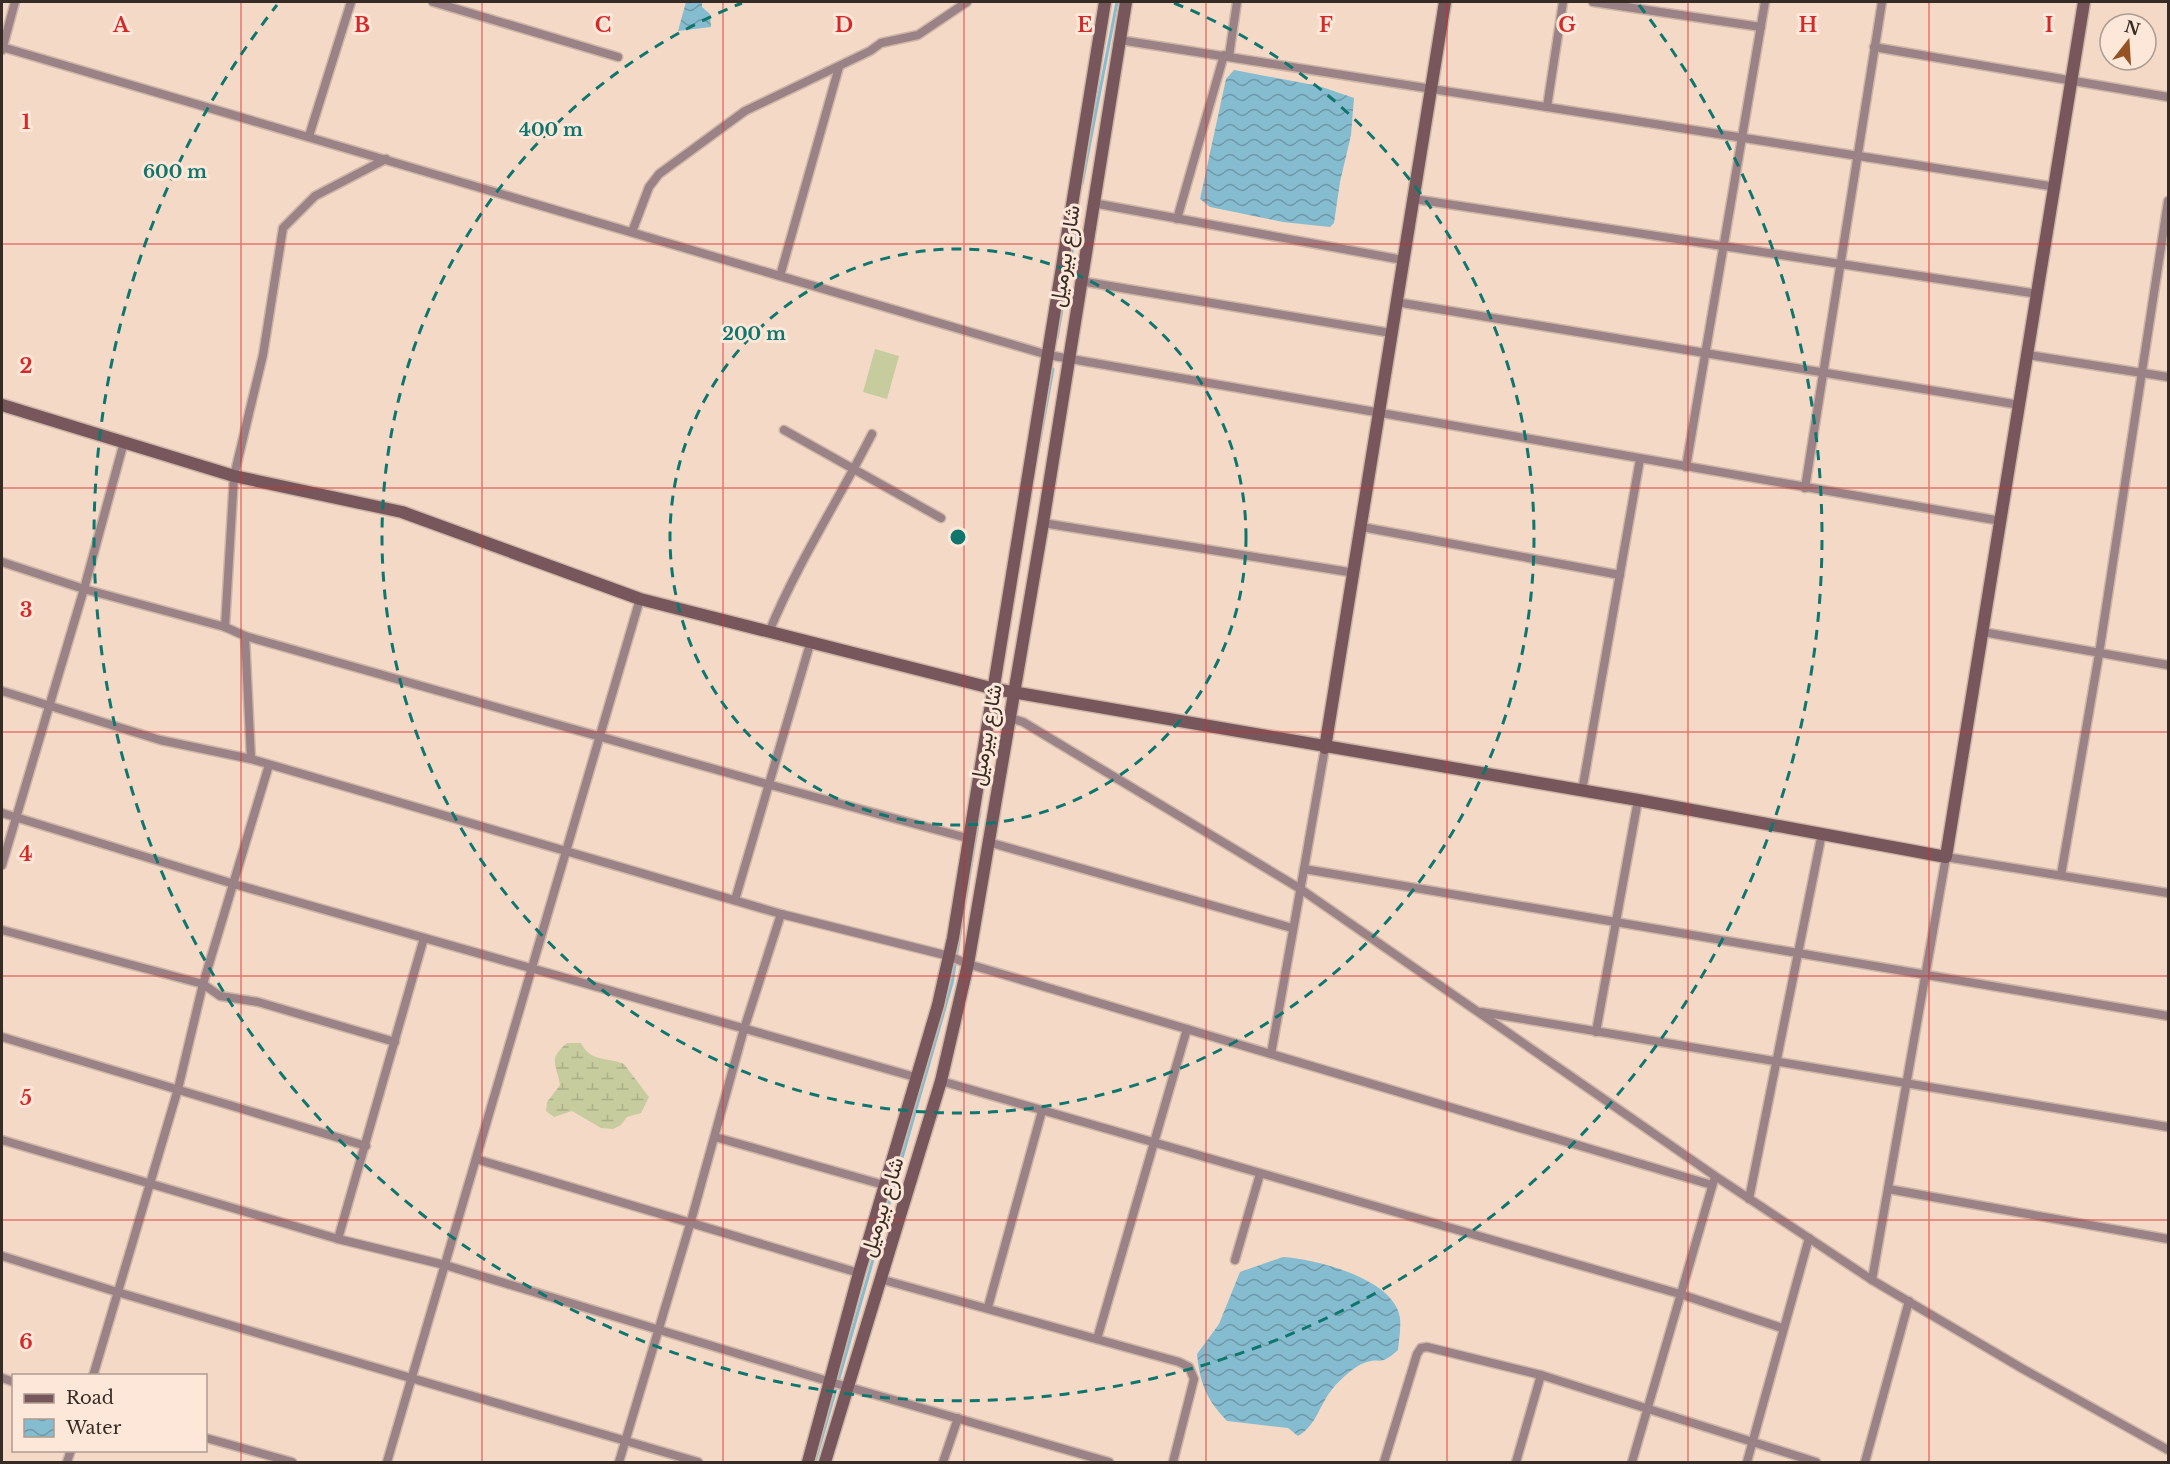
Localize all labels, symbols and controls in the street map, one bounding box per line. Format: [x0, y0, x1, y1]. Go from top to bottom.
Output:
north arrow [2098, 12, 2158, 72]
text: A [112, 13, 130, 37]
text: B [354, 13, 370, 37]
text: C [595, 13, 611, 37]
text: D [835, 13, 853, 37]
text: E [1077, 13, 1093, 37]
text: F [1319, 13, 1333, 37]
text: G [1558, 13, 1576, 37]
text: H [1799, 13, 1818, 37]
text: I [2045, 13, 2053, 37]
text: N [2122, 16, 2143, 39]
text: 1 [22, 110, 31, 134]
text: 400 m [519, 119, 583, 141]
text: 600 m [143, 161, 207, 183]
street label: شارع بيرميل [1044, 203, 1087, 309]
text: 200 m [722, 323, 786, 345]
text: 2 [19, 354, 33, 378]
centre of rings [948, 527, 968, 547]
text: 3 [20, 598, 32, 622]
street label: شارع بيرميل [964, 682, 1009, 788]
text: 4 [19, 842, 33, 866]
text: 5 [20, 1086, 32, 1110]
street label: شارع بيرميل [855, 1154, 910, 1260]
text: 6 [19, 1330, 33, 1354]
legend [12, 1374, 207, 1452]
text: Road [66, 1387, 114, 1409]
text: Water [65, 1417, 122, 1439]

